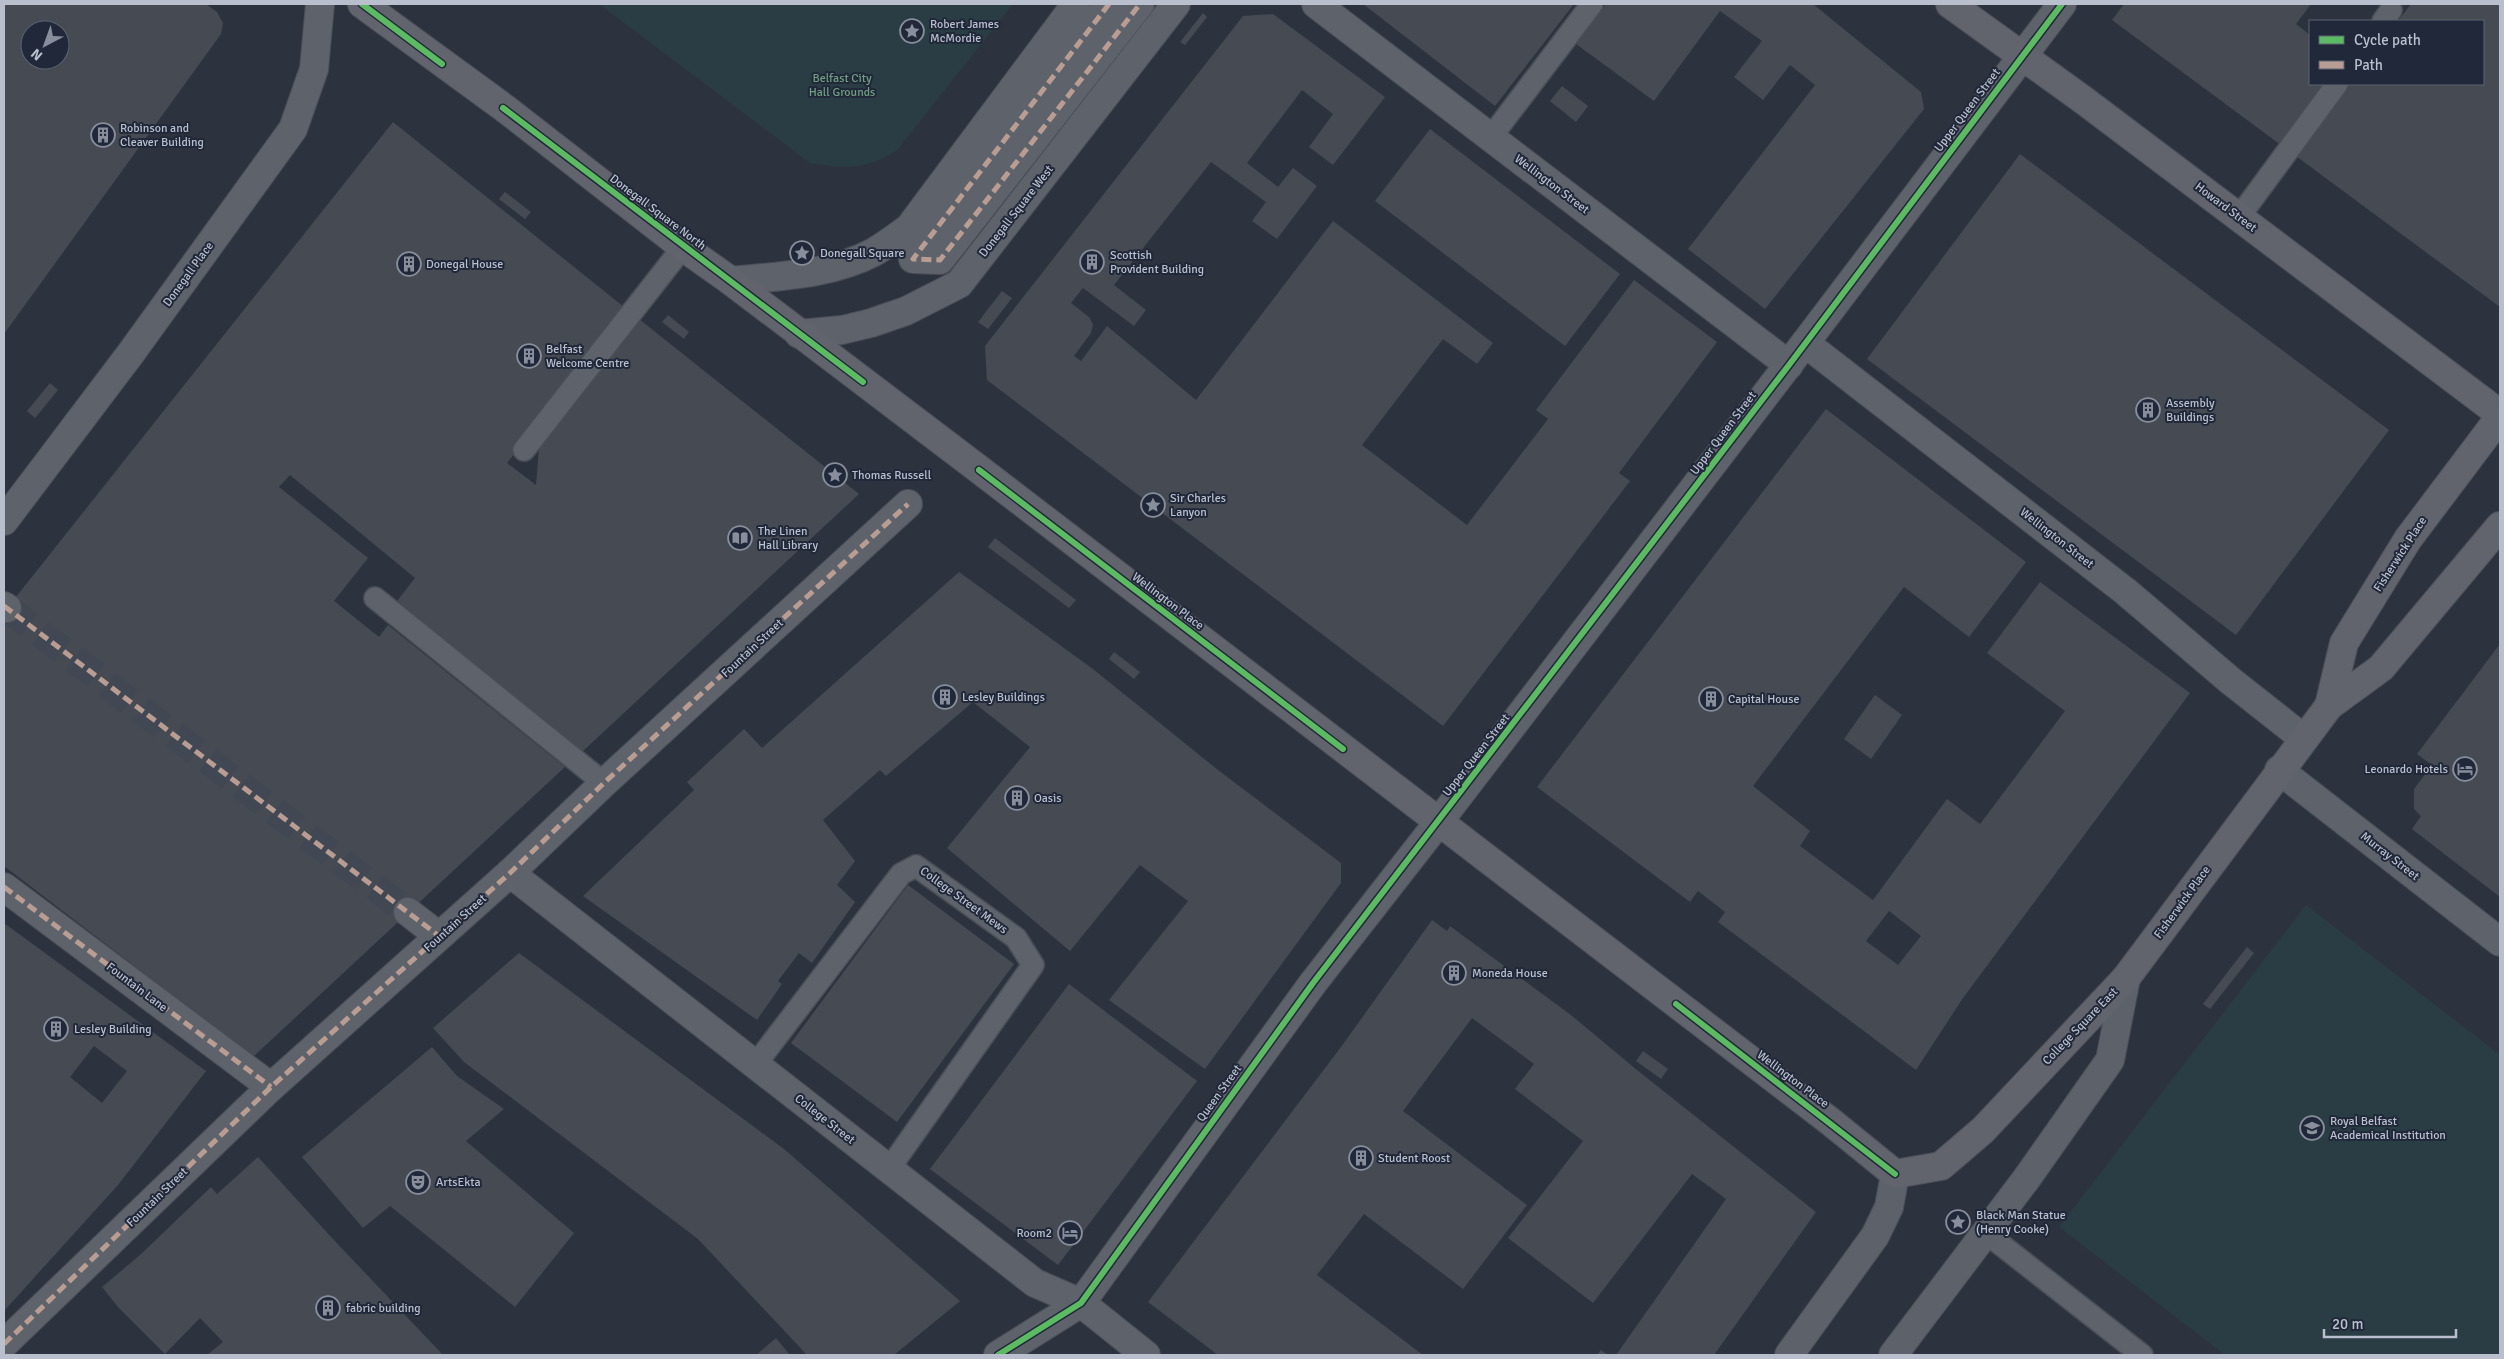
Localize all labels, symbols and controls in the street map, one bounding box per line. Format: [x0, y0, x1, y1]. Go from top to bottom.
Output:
place label: Robert James McMordie [930, 17, 999, 46]
place icon: Robert James McMordie [899, 18, 925, 44]
north arrow [20, 20, 70, 70]
legend [2309, 20, 2484, 85]
text: Cycle path [2354, 31, 2421, 49]
text: N [28, 45, 46, 64]
text: Path [2354, 56, 2383, 74]
street label: Upper Queen Street [1931, 66, 2004, 155]
park label: Belfast City Hall Grounds [809, 71, 875, 100]
place label: Robinson and Cleaver Building [120, 121, 204, 150]
building icon: Robinson and Cleaver Building [90, 122, 116, 148]
street label: Wellington Street [1511, 151, 1592, 217]
street label: Donegall Square West [976, 162, 1057, 260]
street label: Donegall Square North [607, 171, 709, 254]
street label: Howard Street [2192, 179, 2260, 235]
street label: Donegall Place [160, 239, 217, 310]
place icon: Donegall Square [789, 240, 815, 266]
place label: Donegall Square [820, 246, 904, 261]
place label: Scottish Provident Building [1110, 248, 1204, 277]
building icon: Scottish Provident Building [1079, 249, 1105, 275]
building icon: Donegal House [396, 251, 422, 277]
place label: Donegal House [426, 257, 503, 272]
place label: Belfast Welcome Centre [546, 342, 629, 371]
building icon: Belfast Welcome Centre [516, 343, 542, 369]
street label: Upper Queen Street [1687, 389, 1760, 478]
place label: Assembly Buildings [2166, 396, 2215, 425]
building icon: Assembly Buildings [2135, 397, 2161, 423]
place icon: Thomas Russell [822, 462, 848, 488]
place label: Thomas Russell [852, 468, 932, 483]
place label: Sir Charles Lanyon [1170, 491, 1226, 520]
place icon: Sir Charles Lanyon [1140, 492, 1166, 518]
street label: Wellington Street [2017, 505, 2097, 572]
street label: Fisherwick Place [2371, 514, 2430, 595]
place label: The Linen Hall Library [758, 524, 818, 553]
library icon: The Linen Hall Library [727, 525, 753, 551]
street label: Wellington Place [1129, 569, 1207, 633]
street label: Fountain Street [718, 616, 786, 681]
building icon: Lesley Buildings [932, 684, 958, 710]
building icon: Capital House [1698, 686, 1724, 712]
place label: Lesley Buildings [962, 690, 1045, 705]
place label: Capital House [1728, 692, 1799, 707]
street label: Upper Queen Street [1440, 711, 1513, 800]
hotel icon: Leonardo Hotels [2452, 756, 2478, 782]
place label: Leonardo Hotels [2365, 762, 2448, 777]
building icon: Oasis [1004, 785, 1030, 811]
place label: Oasis [1034, 791, 1062, 806]
street label: Murray Street [2357, 829, 2422, 884]
street label: Fisherwick Place [2151, 863, 2214, 942]
street label: College Street Mews [917, 864, 1010, 937]
street label: Fountain Street [421, 891, 490, 955]
street label: Fountain Lane [103, 960, 170, 1015]
building icon: Moneda House [1441, 960, 1467, 986]
place label: Moneda House [1472, 966, 1548, 981]
street label: College Square East [2040, 984, 2121, 1068]
building icon: Lesley Building [43, 1016, 69, 1042]
place label: Lesley Building [74, 1022, 152, 1037]
street label: Wellington Place [1754, 1047, 1832, 1111]
street label: Queen Street [1194, 1062, 1245, 1125]
street label: College Street [792, 1091, 858, 1148]
place label: Royal Belfast Academical Institution [2330, 1114, 2446, 1143]
school or university icon: Royal Belfast Academical Institution [2299, 1115, 2325, 1141]
building icon: Student Roost [1348, 1145, 1374, 1171]
place label: Student Roost [1378, 1151, 1450, 1166]
street label: Fountain Street [124, 1164, 191, 1230]
theatre icon: ArtsEkta [405, 1169, 431, 1195]
place label: ArtsEkta [436, 1175, 481, 1190]
place label: Black Man Statue (Henry Cooke) [1976, 1208, 2066, 1237]
place icon: Black Man Statue (Henry Cooke) [1945, 1209, 1971, 1235]
hotel icon: Room2 [1057, 1220, 1083, 1246]
place label: Room2 [1016, 1226, 1052, 1241]
building icon: fabric building [315, 1295, 341, 1321]
place label: fabric building [346, 1301, 421, 1316]
scale bar [2324, 1306, 2456, 1338]
text: 20 m [2332, 1315, 2363, 1333]

